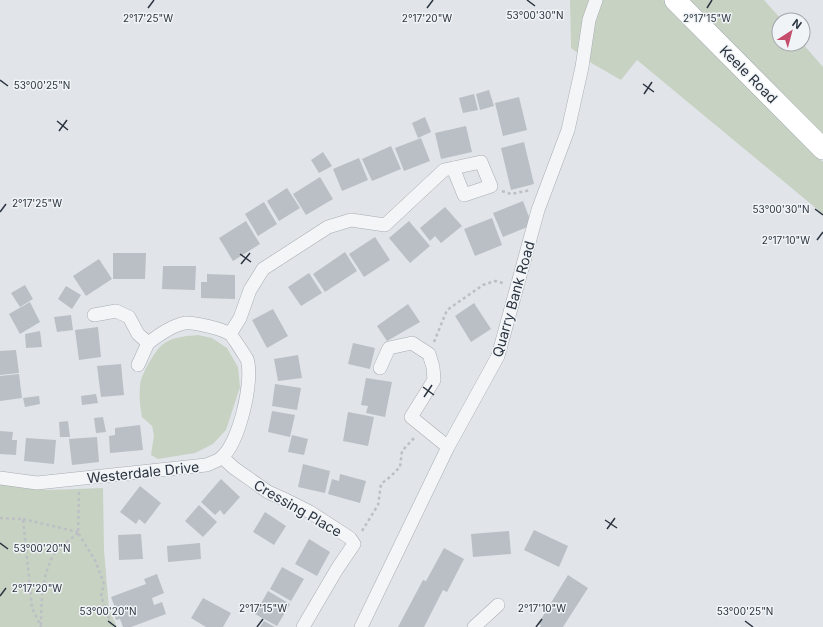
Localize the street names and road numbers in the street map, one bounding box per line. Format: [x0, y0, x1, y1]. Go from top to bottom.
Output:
street label: Keele Road [717, 42, 781, 106]
street label: Quarry Bank Road [488, 239, 538, 359]
street label: Westerdale Drive [86, 458, 200, 486]
street label: Cressing Place [251, 476, 345, 540]

